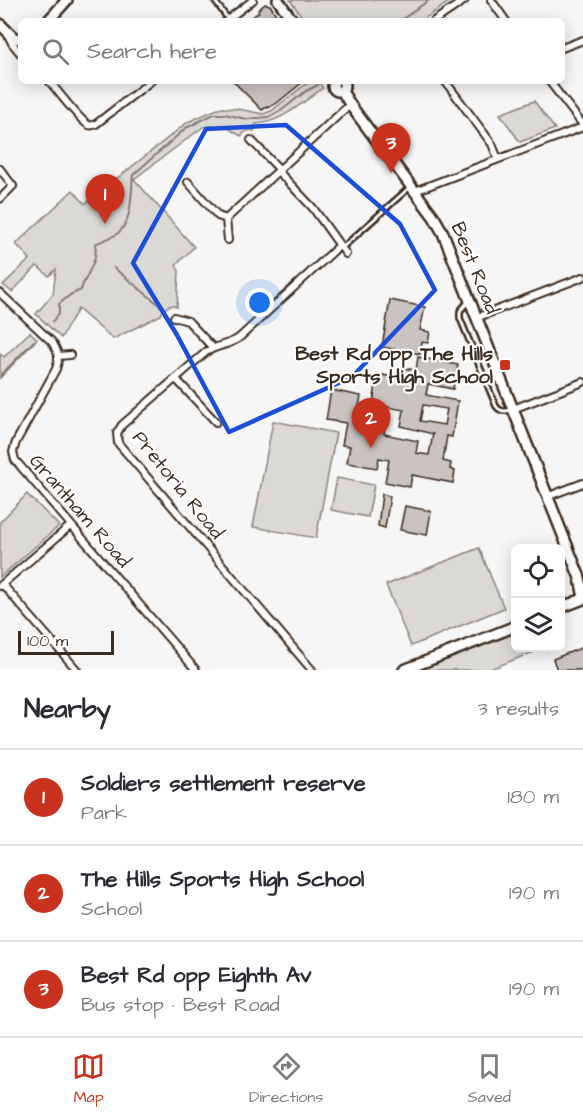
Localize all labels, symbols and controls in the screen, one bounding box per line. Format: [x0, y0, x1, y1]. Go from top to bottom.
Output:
search box [18, 18, 565, 84]
icon: search [39, 35, 72, 68]
text: Search here [87, 36, 217, 67]
pin: 3 [372, 124, 410, 173]
pin: 1 [86, 174, 124, 224]
street label: Best Road [444, 218, 506, 318]
your location [245, 288, 274, 317]
place label: Best Rd opp The Hills Sports High School [295, 340, 493, 392]
marker: Best Rd opp The Hills Sports High School [498, 358, 512, 372]
pin: 2 [352, 398, 391, 448]
street label: Pretoria Road [126, 425, 230, 545]
street label: Grantham Road [23, 448, 137, 574]
map controls [511, 544, 565, 652]
button: locate [511, 544, 565, 598]
button: layers [511, 598, 565, 652]
scale bar [18, 628, 114, 656]
text: 100 m [27, 630, 68, 652]
text: Nearby [24, 691, 111, 727]
text: 3 results [477, 695, 559, 723]
text: Soldiers settlement reserve [81, 768, 366, 799]
text: 1 [42, 783, 45, 811]
text: 180 m [507, 783, 559, 811]
text: Park [81, 799, 127, 827]
text: The Hills Sports High School [81, 864, 364, 895]
text: 2 [38, 879, 49, 907]
text: 190 m [509, 879, 559, 907]
text: School [81, 895, 142, 923]
text: Best Rd opp Eighth Av [81, 960, 311, 991]
text: 3 [38, 975, 49, 1003]
text: 190 m [509, 975, 559, 1003]
text: Bus stop · Best Road [81, 991, 280, 1019]
tab: Map [72, 1050, 105, 1108]
tab: Directions [249, 1050, 323, 1108]
tab: Saved [467, 1050, 511, 1108]

